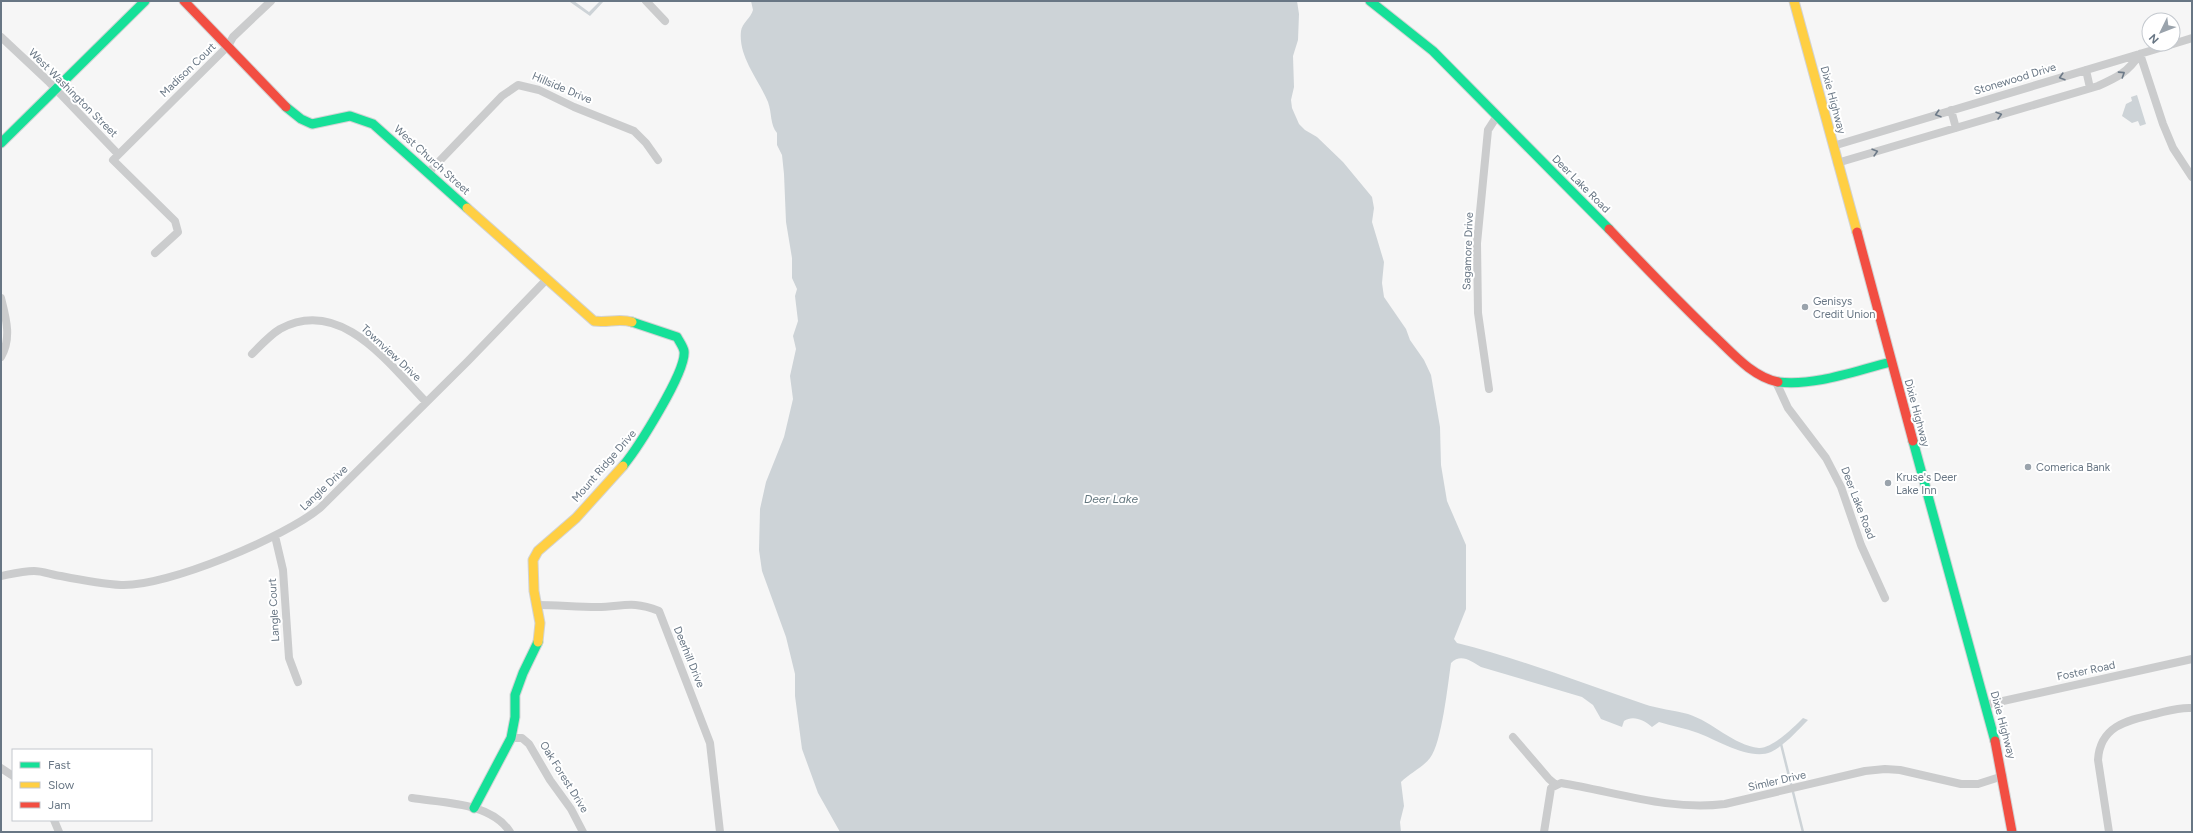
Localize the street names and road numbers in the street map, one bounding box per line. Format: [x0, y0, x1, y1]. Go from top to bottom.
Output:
street label: Madison Court [157, 40, 219, 100]
street label: West Washington Street [26, 46, 120, 140]
street label: Stonewood Drive [1972, 60, 2058, 98]
street label: Dixie Highway [1818, 65, 1848, 136]
street label: Hillside Drive [530, 70, 594, 106]
street label: West Church Street [391, 122, 473, 198]
street label: Deer Lake Road [1549, 152, 1613, 216]
street label: Sagamore Drive [1460, 212, 1476, 290]
street label: Townview Drive [358, 322, 424, 384]
street label: Dixie Highway [1902, 378, 1932, 449]
street label: Mount Ridge Drive [569, 427, 639, 505]
street label: Langle Drive [297, 463, 351, 513]
street label: Deer Lake Road [1838, 465, 1878, 541]
street label: Langle Court [266, 578, 282, 642]
street label: Deerhill Drive [671, 624, 707, 690]
street label: Foster Road [2056, 658, 2116, 684]
street label: Dixie Highway [1988, 690, 2018, 761]
street label: Oak Forest Drive [537, 739, 591, 815]
street label: Simler Drive [1747, 768, 1807, 794]

